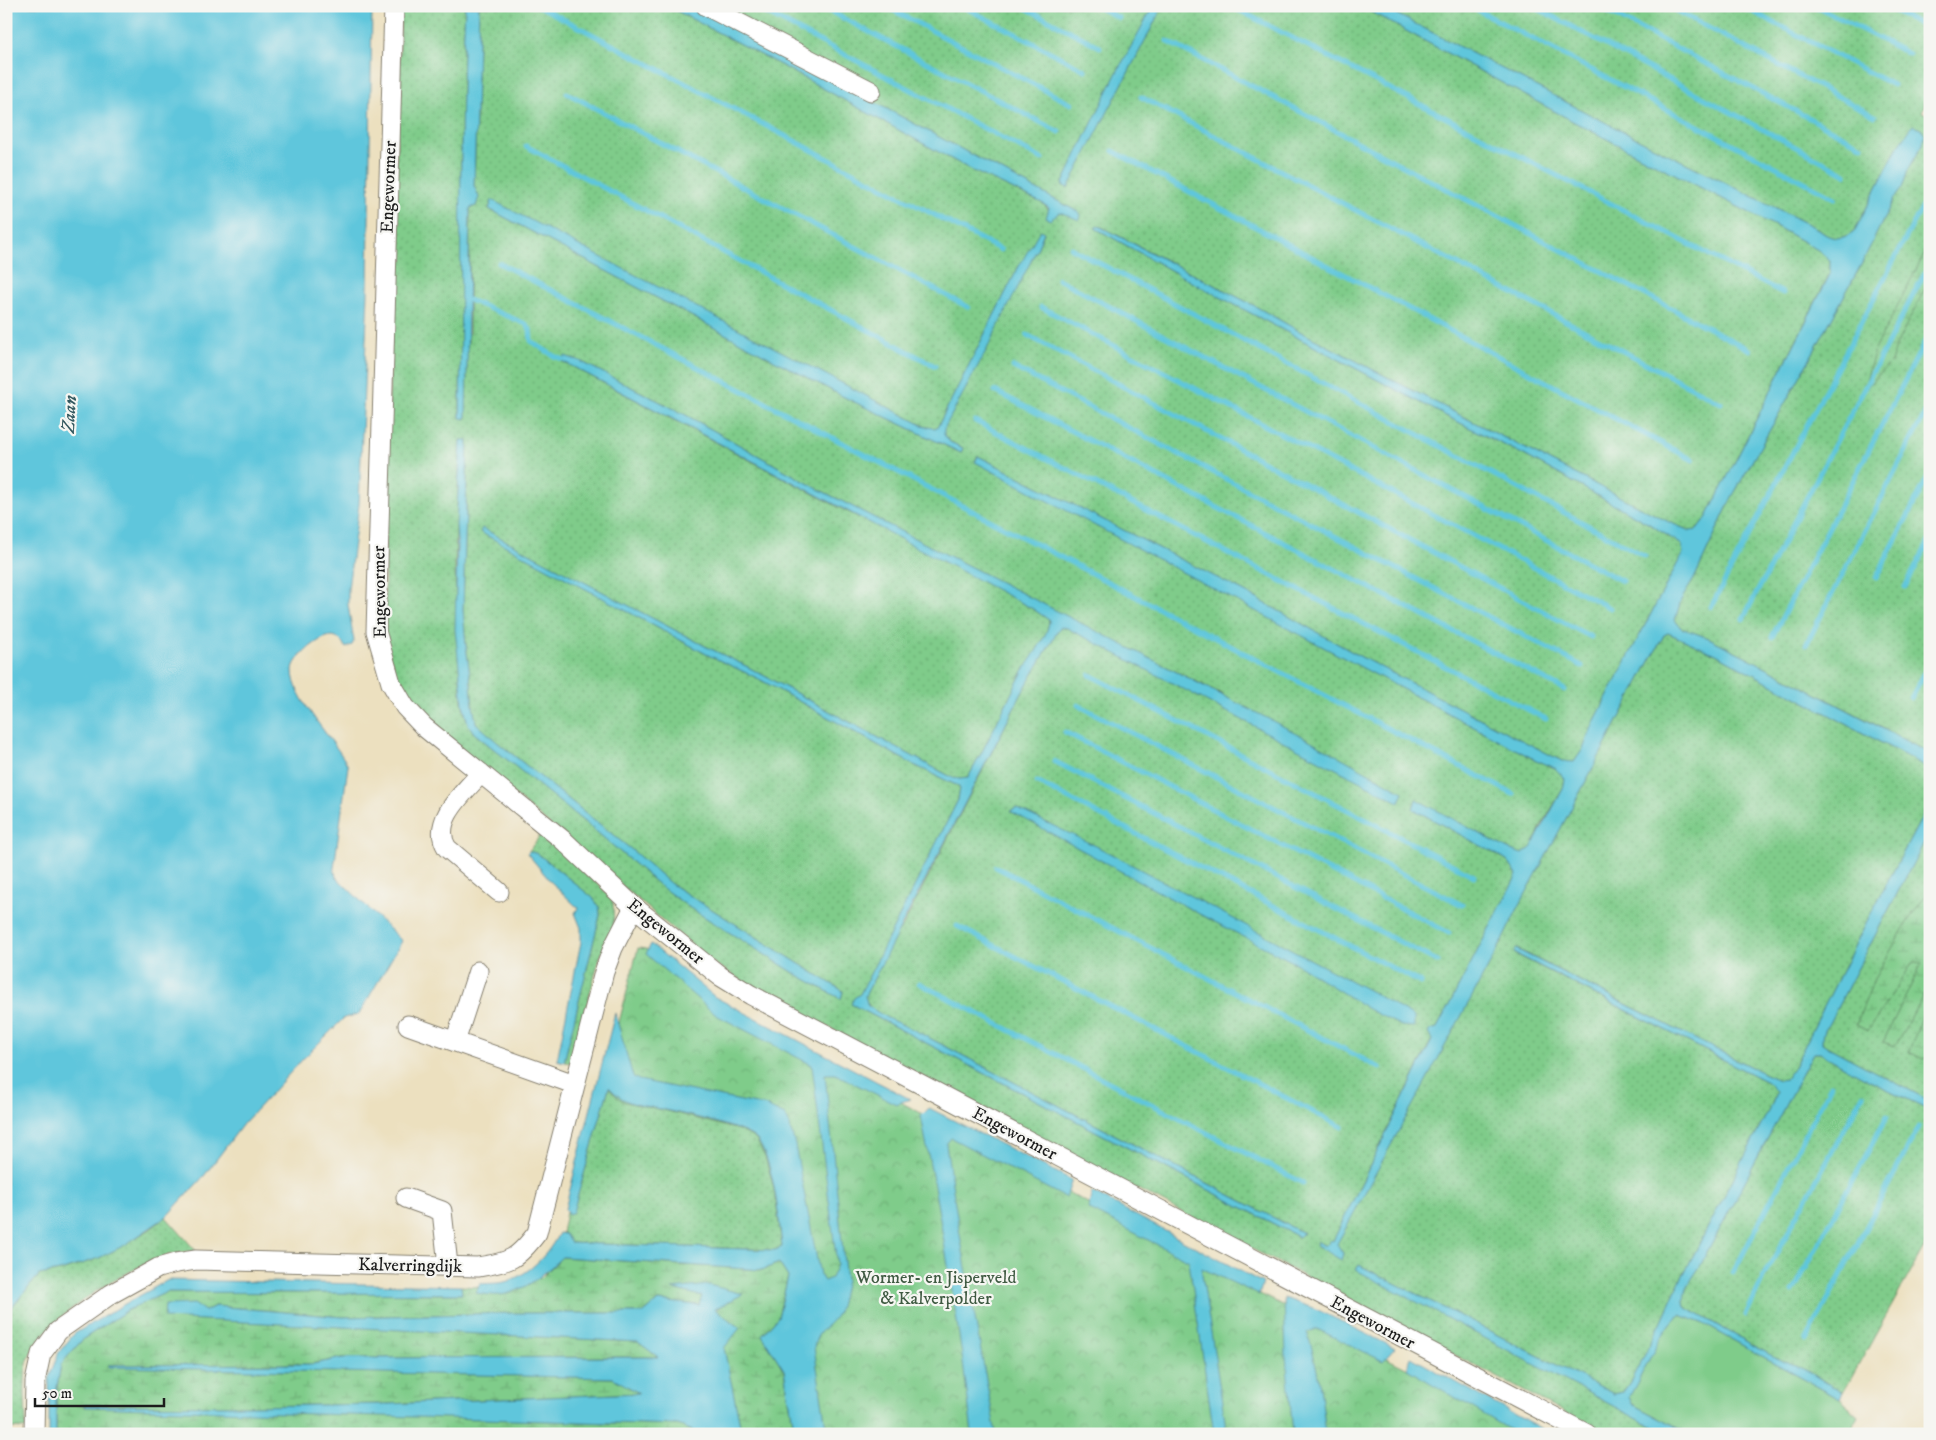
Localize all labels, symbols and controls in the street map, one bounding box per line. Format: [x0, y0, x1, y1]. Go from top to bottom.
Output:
street label: Engewormer [376, 140, 402, 234]
water label: Zaan [57, 394, 82, 435]
street label: Engewormer [368, 545, 392, 639]
street label: Engewormer [622, 894, 709, 970]
street label: Engewormer [968, 1102, 1061, 1166]
street label: Kalverringdijk [358, 1254, 462, 1278]
park label: Wormer- en Jisperveld & Kalverpolder [854, 1267, 1017, 1310]
street label: Engewormer [1326, 1291, 1419, 1355]
scale bar [35, 1375, 164, 1407]
text: 50 m [42, 1384, 72, 1403]

